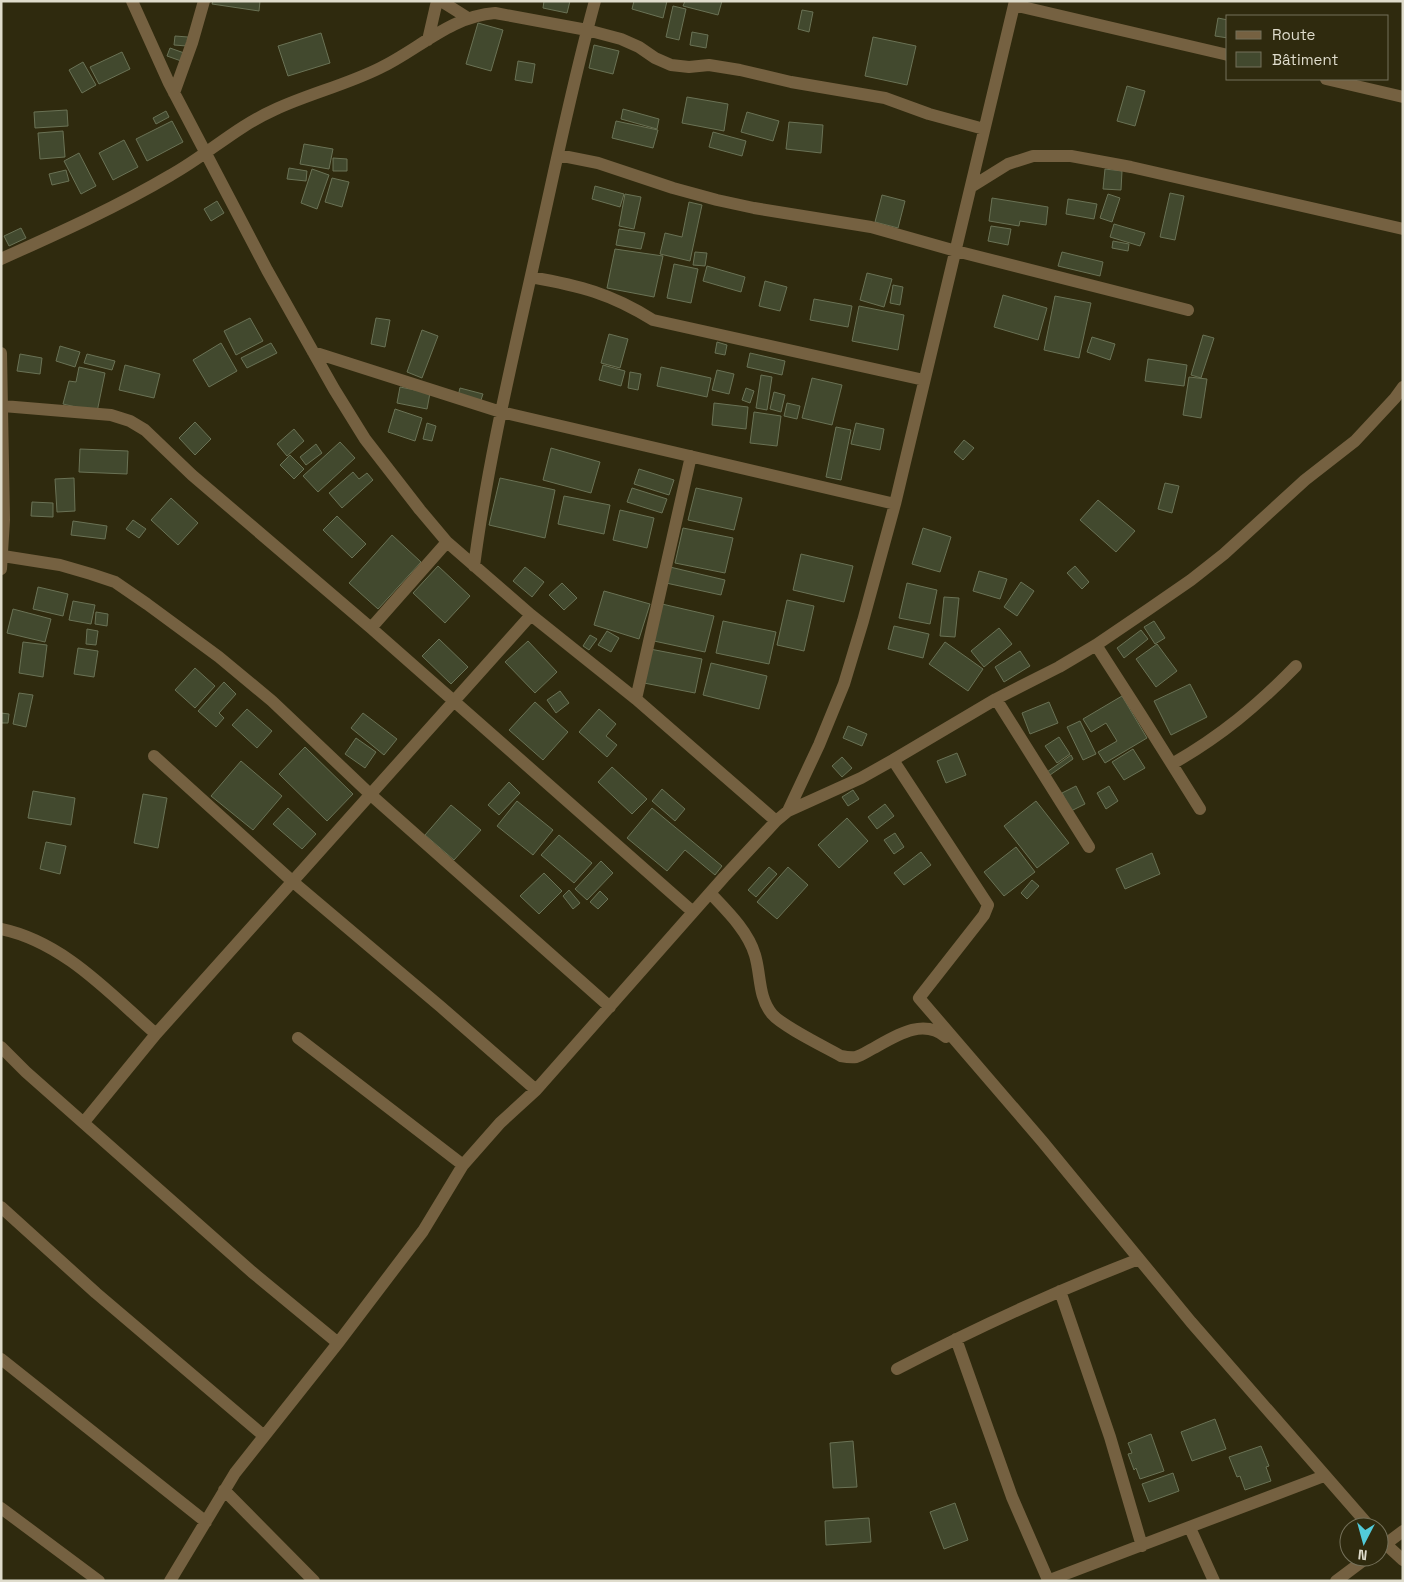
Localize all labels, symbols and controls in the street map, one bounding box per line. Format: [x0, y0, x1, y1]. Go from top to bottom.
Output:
legend [1226, 15, 1389, 80]
text: Route [1272, 25, 1316, 44]
text: Bâtiment [1272, 50, 1338, 69]
north arrow [1339, 1517, 1389, 1567]
text: N [1357, 1545, 1368, 1564]

